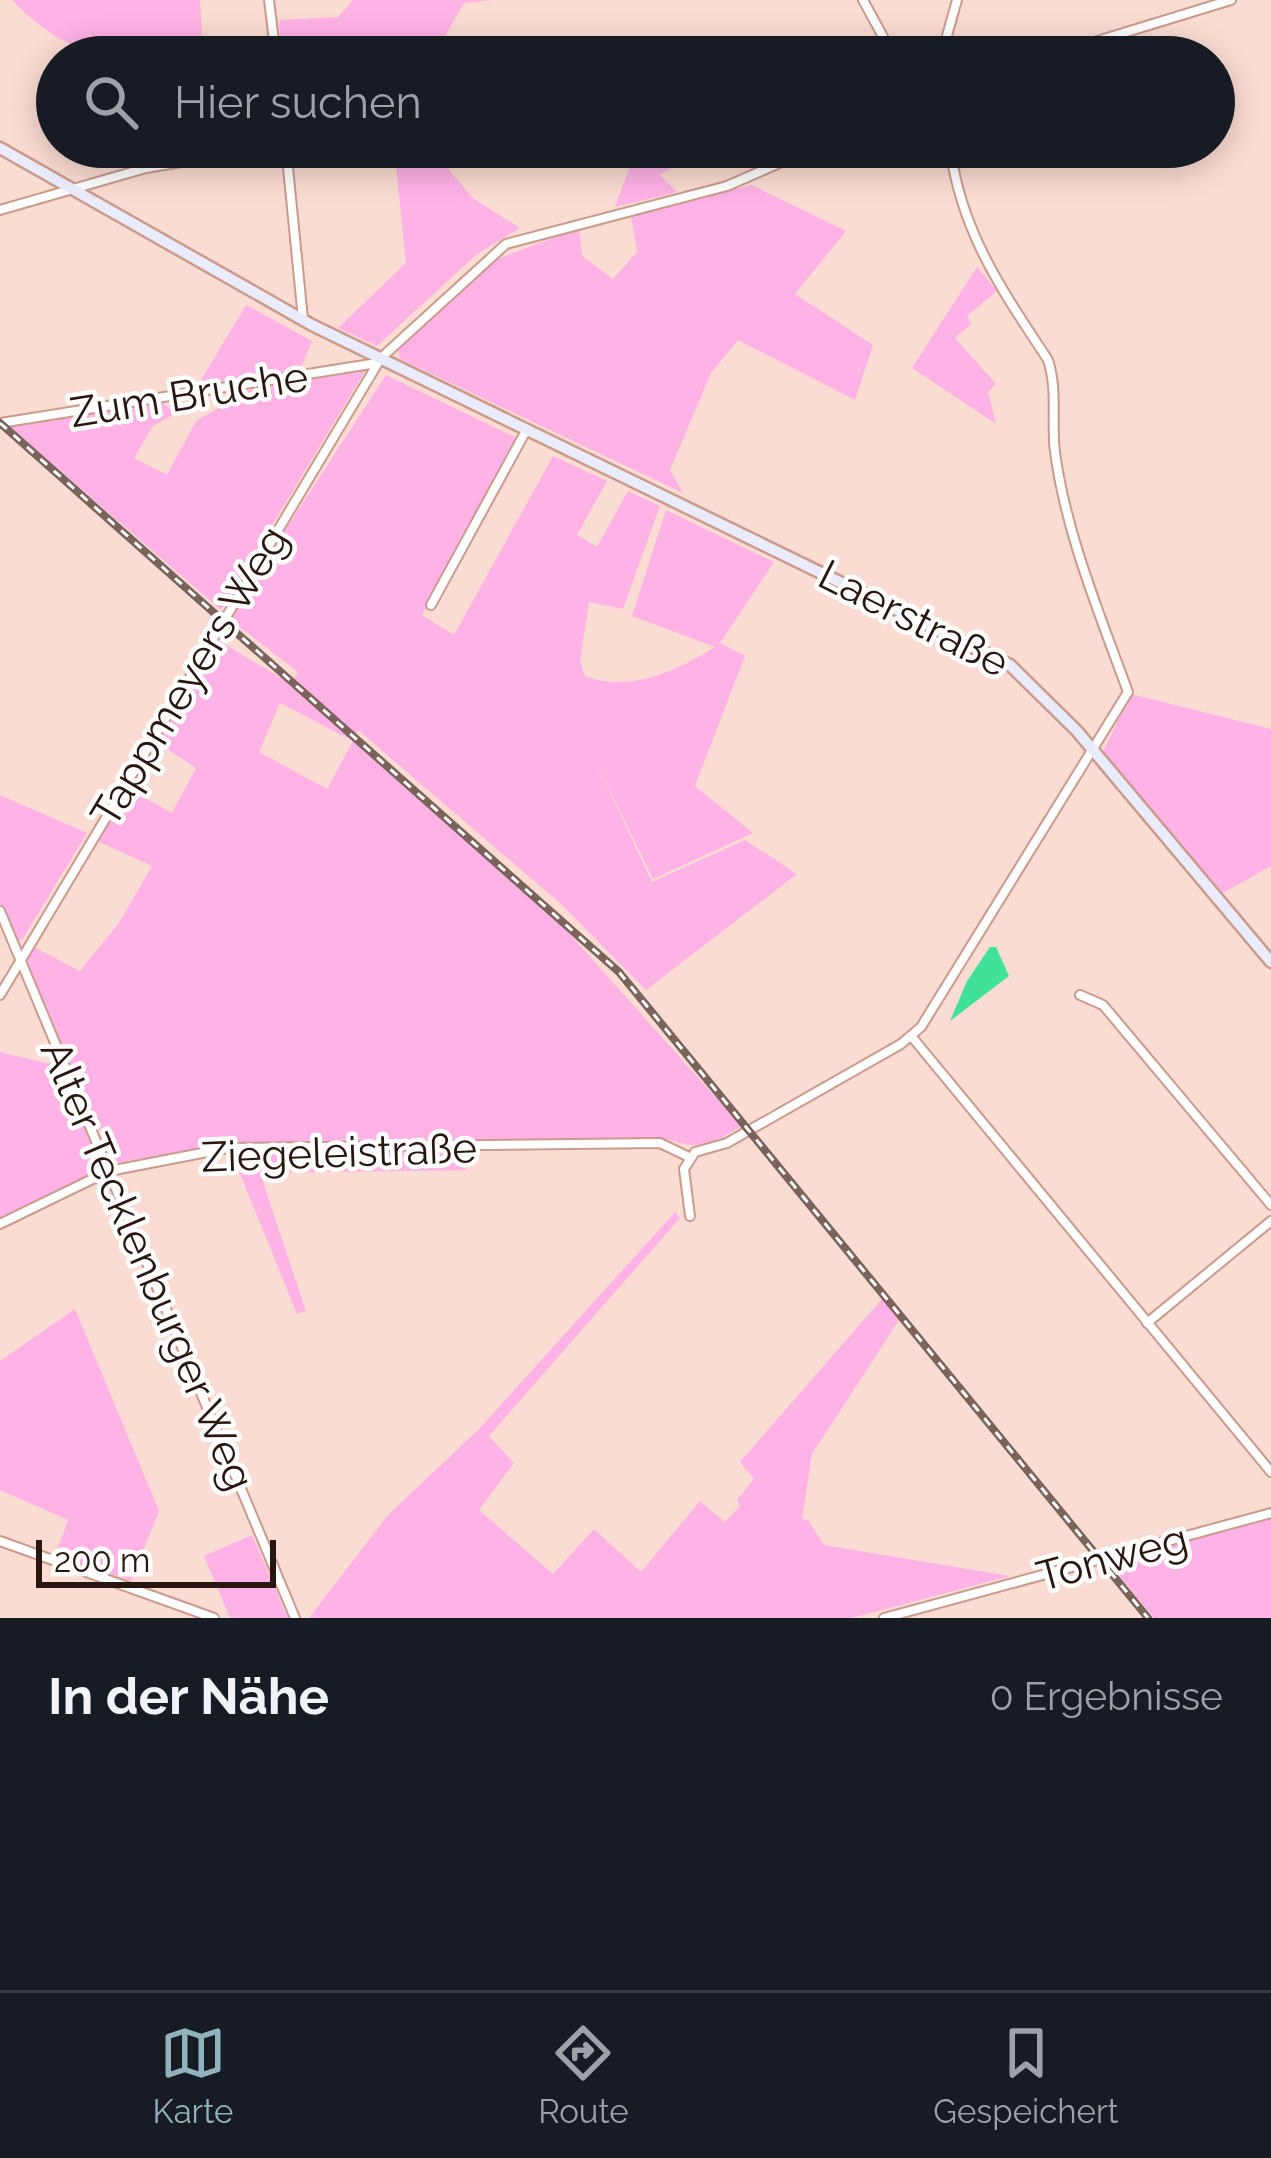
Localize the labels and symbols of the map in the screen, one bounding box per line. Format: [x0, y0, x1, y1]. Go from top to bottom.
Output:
street label: Zum Bruche [67, 352, 311, 437]
street label: Tappmeyers Weg [81, 517, 298, 835]
street label: Laerstraße [811, 550, 1017, 687]
street label: Alter Tecklenburger Weg [31, 1033, 265, 1497]
street label: Ziegeleistraße [200, 1123, 478, 1182]
street label: Tonweg [1031, 1514, 1193, 1601]
scale bar [36, 1534, 276, 1587]

